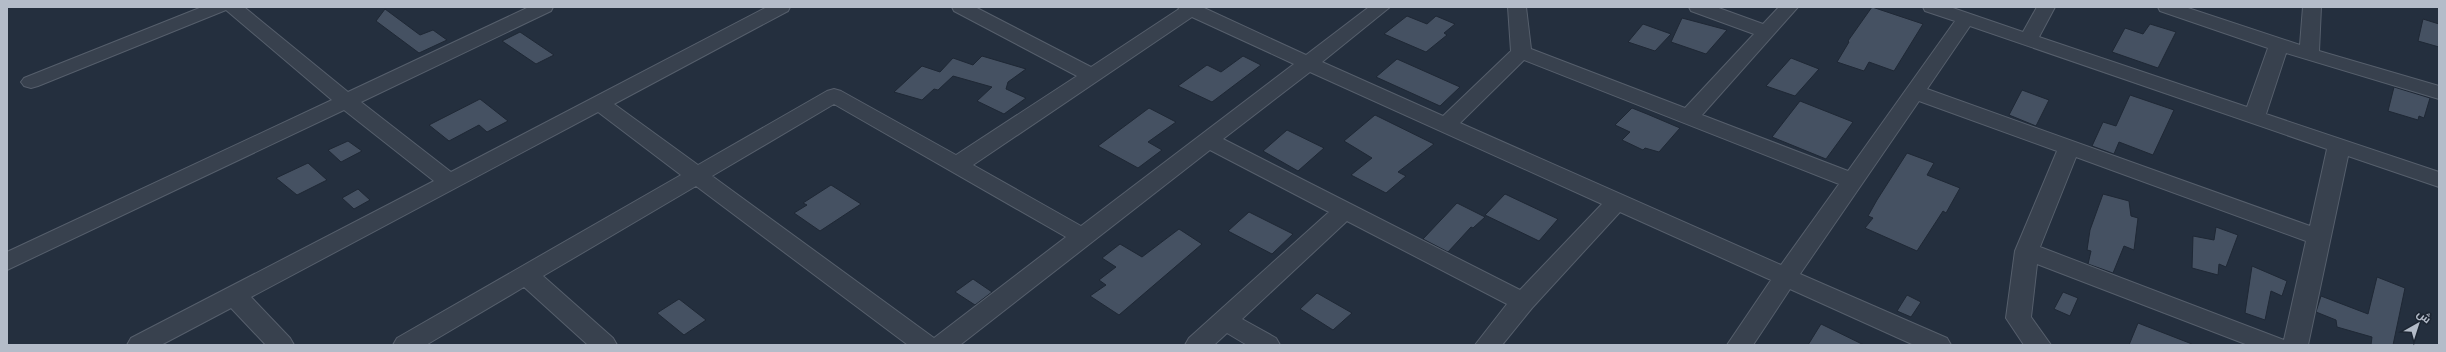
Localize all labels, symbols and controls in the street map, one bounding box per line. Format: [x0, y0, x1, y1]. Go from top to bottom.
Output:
north arrow [2398, 304, 2438, 344]
text: ش [2414, 306, 2435, 327]

